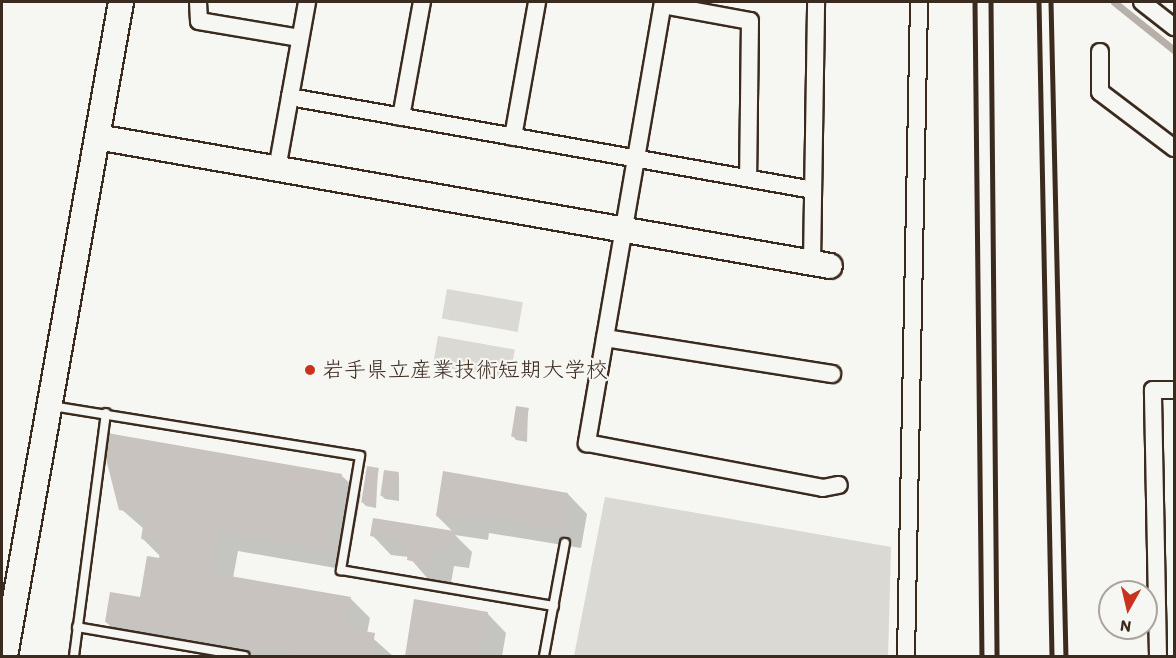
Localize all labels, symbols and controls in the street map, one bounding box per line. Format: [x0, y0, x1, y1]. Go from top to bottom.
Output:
place label: 岩手県立産業技術短期大学校 [322, 357, 608, 383]
marker: 岩手県立産業技術短期大学校 [303, 363, 317, 377]
north arrow [1098, 580, 1158, 640]
text: N [1119, 616, 1132, 636]

